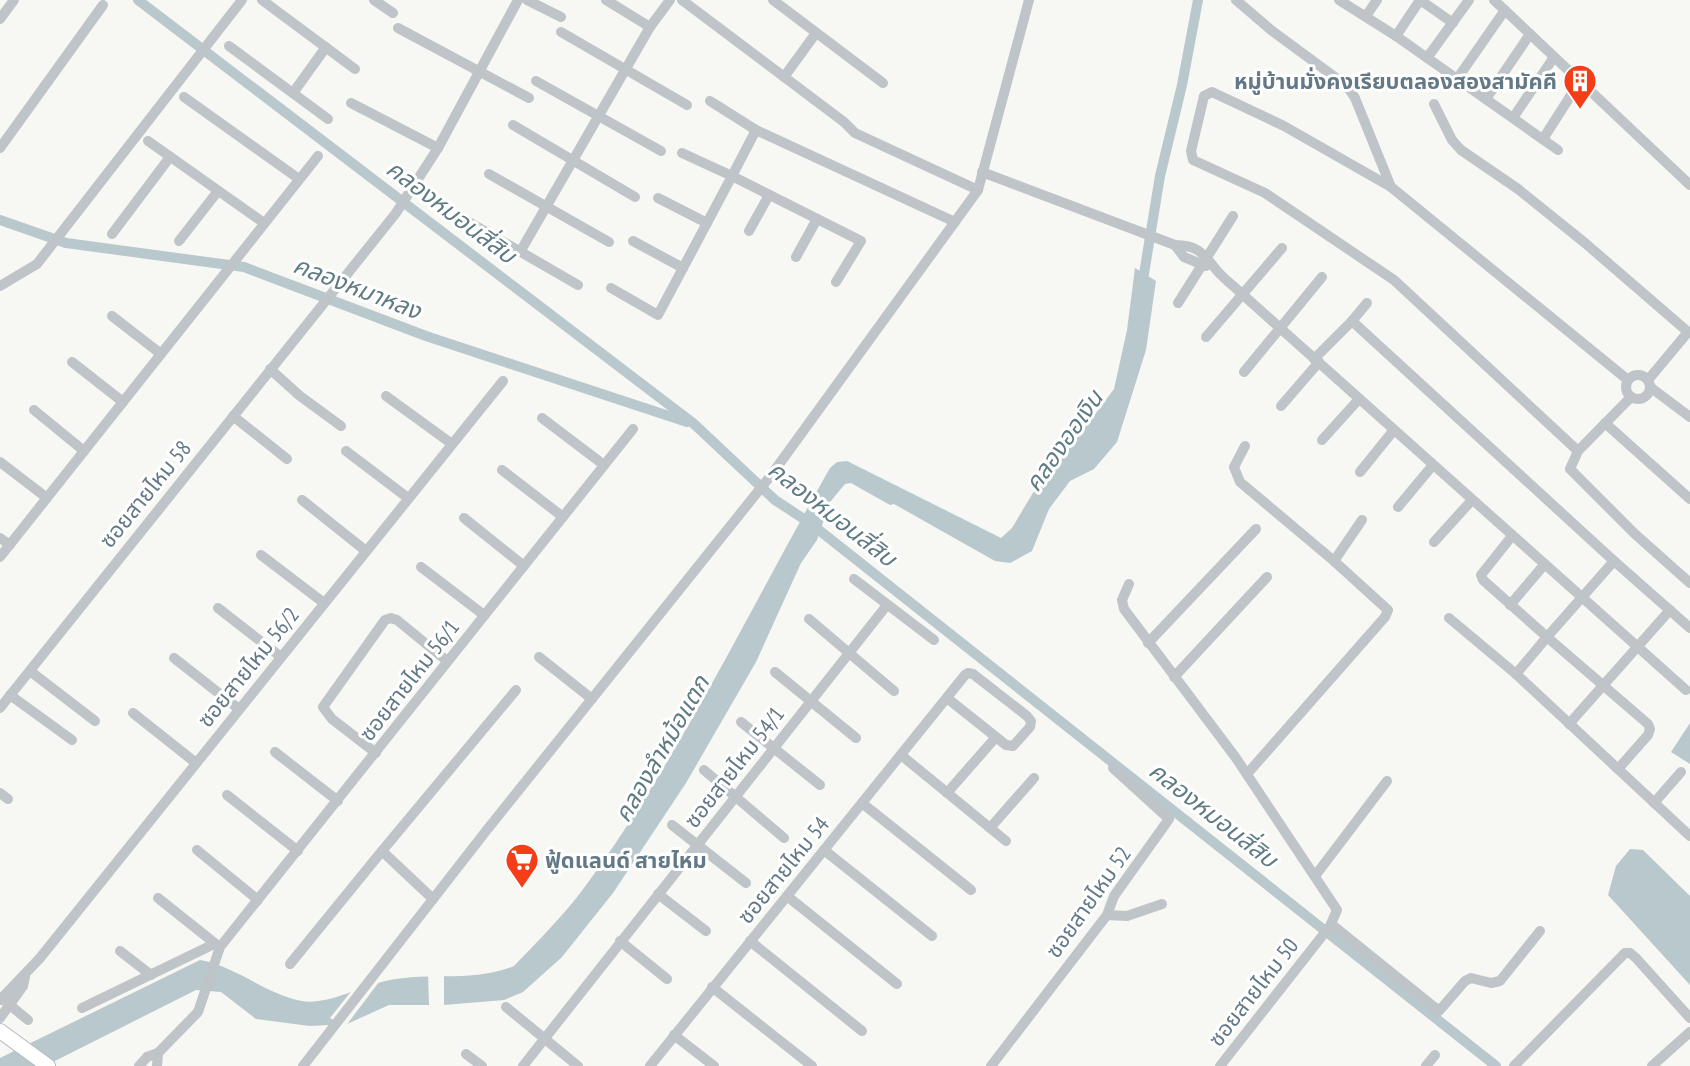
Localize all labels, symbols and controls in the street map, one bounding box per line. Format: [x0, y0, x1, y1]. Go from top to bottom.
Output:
building icon: หมู่บ้านมั่งคงเรียบตลองสองสามัคคี [1562, 63, 1598, 110]
place label: หมู่บ้านมั่งคงเรียบตลองสองสามัคคี [1234, 67, 1557, 95]
water label: คลองหมอนสี่สิบ [380, 152, 524, 271]
water label: คลองหมาหลง [289, 249, 426, 326]
water label: คลองออเงิน [1018, 383, 1110, 497]
street label: ซอยสายไหม 58 [93, 435, 197, 553]
water label: คลองหมอนสี่สิบ [762, 453, 904, 574]
street label: ซอยสายไหม 56/2 [191, 601, 305, 733]
street label: ซอยสายไหม 56/1 [353, 614, 465, 746]
water label: คลองลำหม้อแตก [607, 669, 717, 828]
street label: ซอยสายไหม 54/1 [678, 701, 790, 833]
water label: คลองหมอนสี่สิบ [1143, 754, 1285, 875]
street label: ซอยสายไหม 54 [731, 811, 835, 929]
street label: ซอยสายไหม 52 [1039, 841, 1137, 963]
supermarket icon: ฟู้ดแลนด์ สายไหม [504, 842, 540, 889]
place label: ฟู้ดแลนด์ สายไหม [545, 846, 707, 874]
street label: ซอยสายไหม 50 [1202, 932, 1304, 1052]

